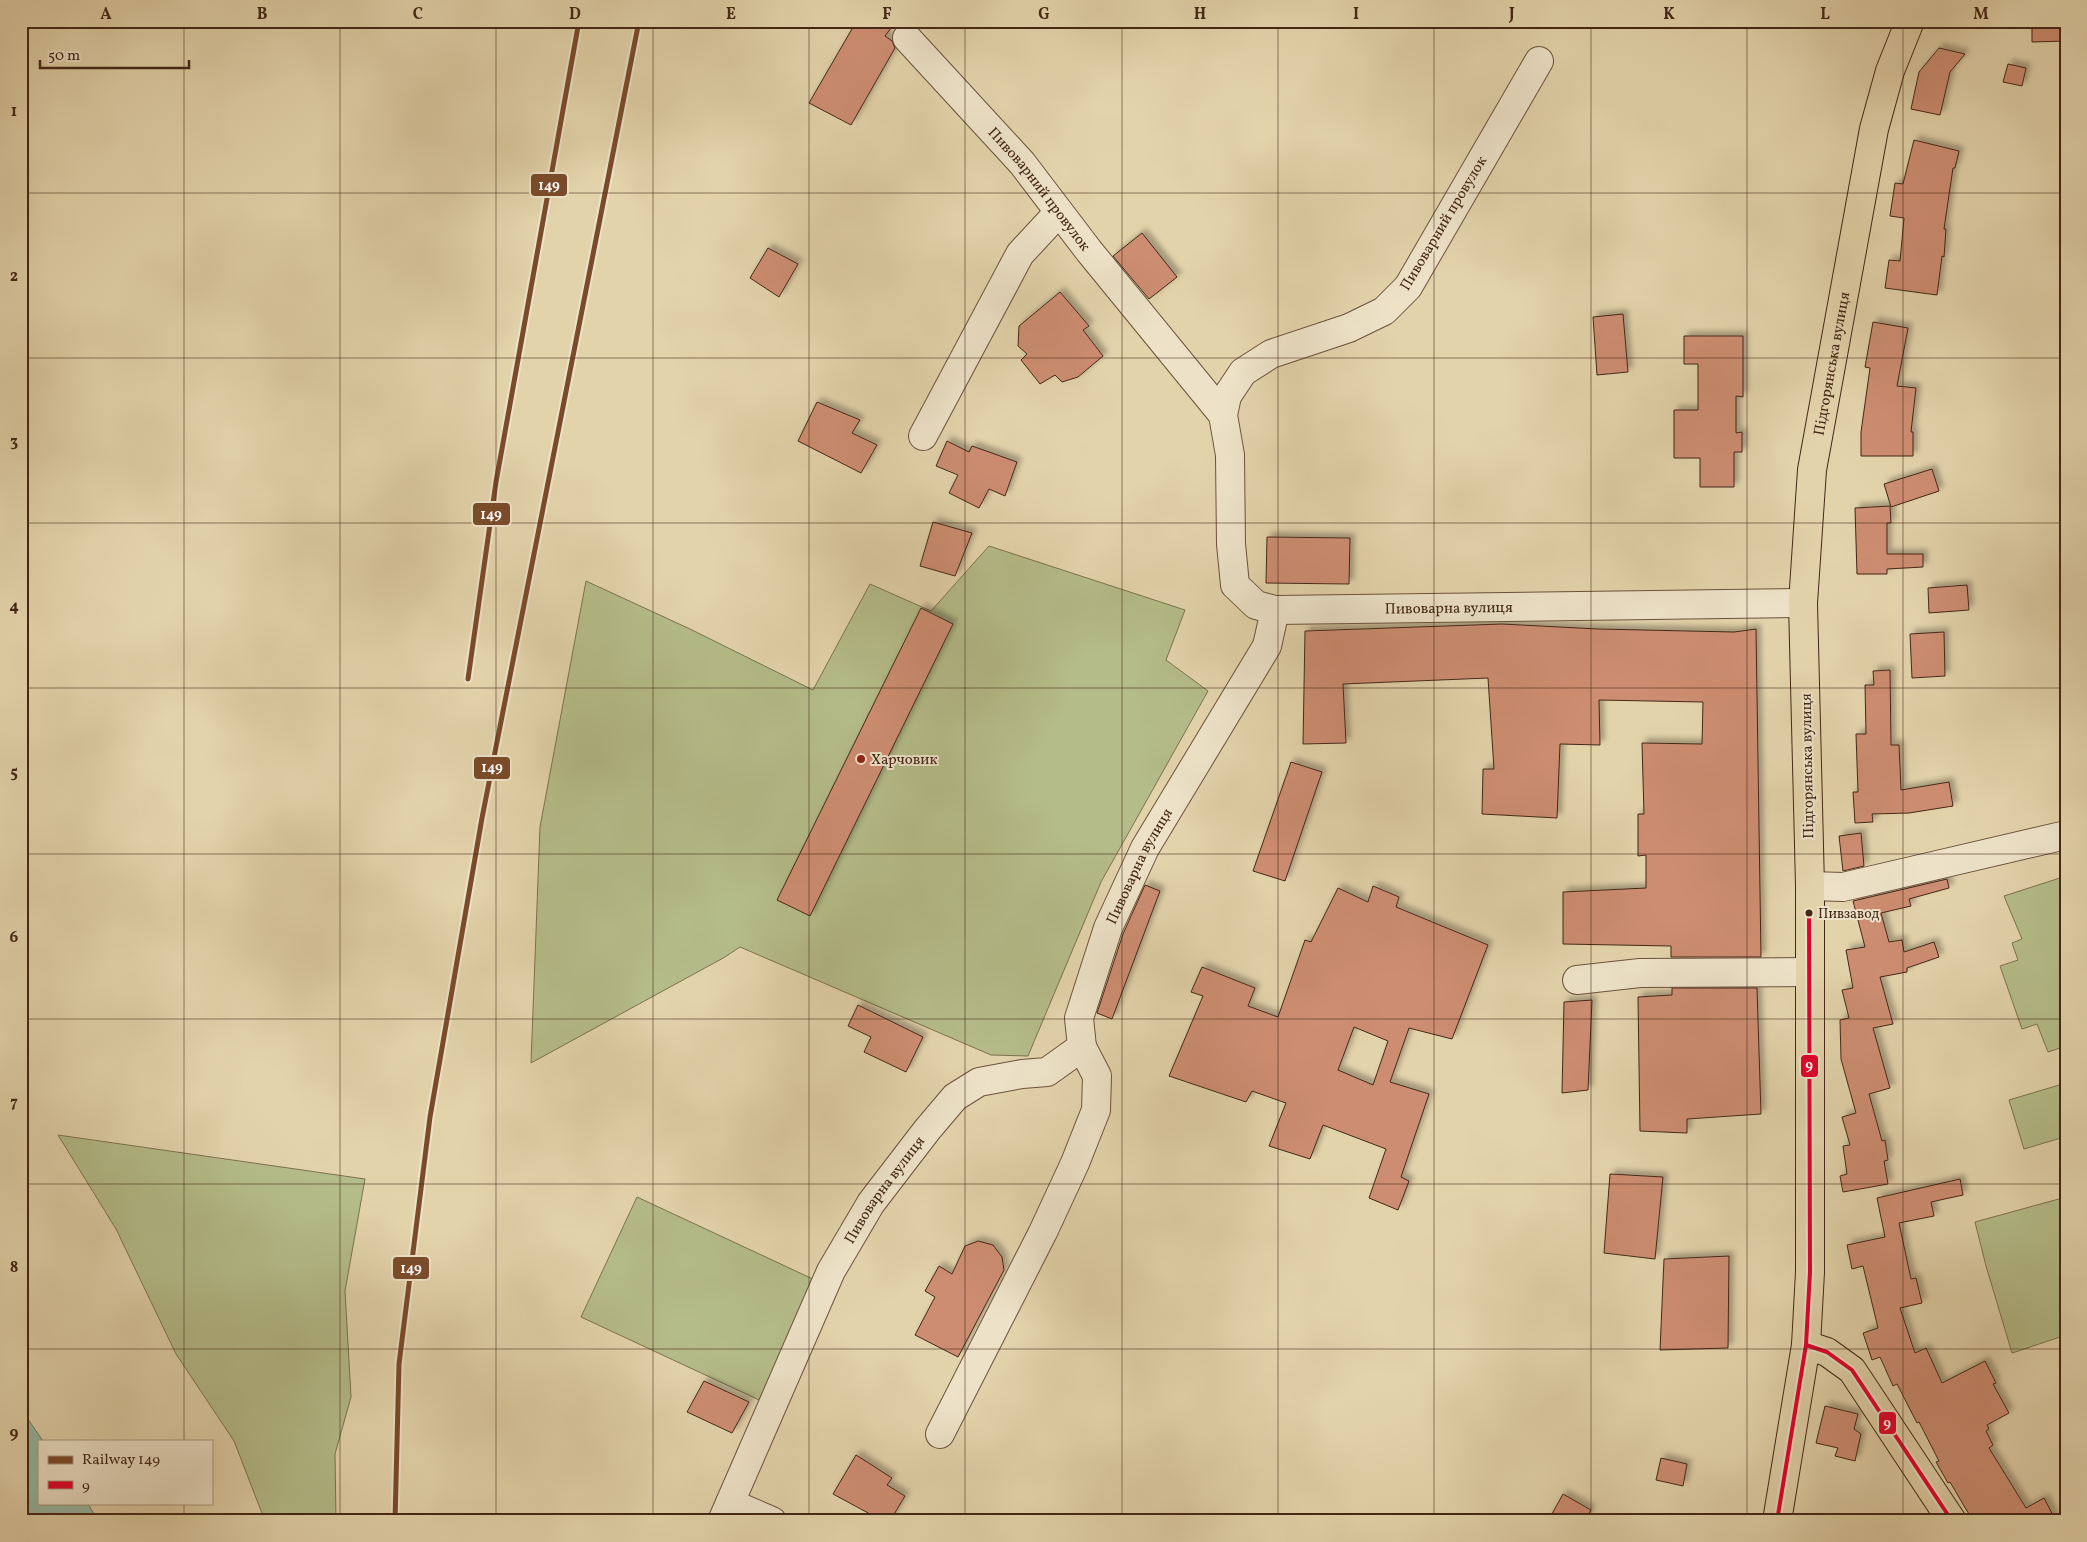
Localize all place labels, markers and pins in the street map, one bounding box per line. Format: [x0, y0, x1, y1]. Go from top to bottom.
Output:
place label: Харчовик [871, 750, 937, 771]
marker: Харчовик [855, 753, 867, 765]
place label: Пивзавод [1818, 905, 1880, 924]
marker: Пивзавод [1804, 908, 1814, 918]

